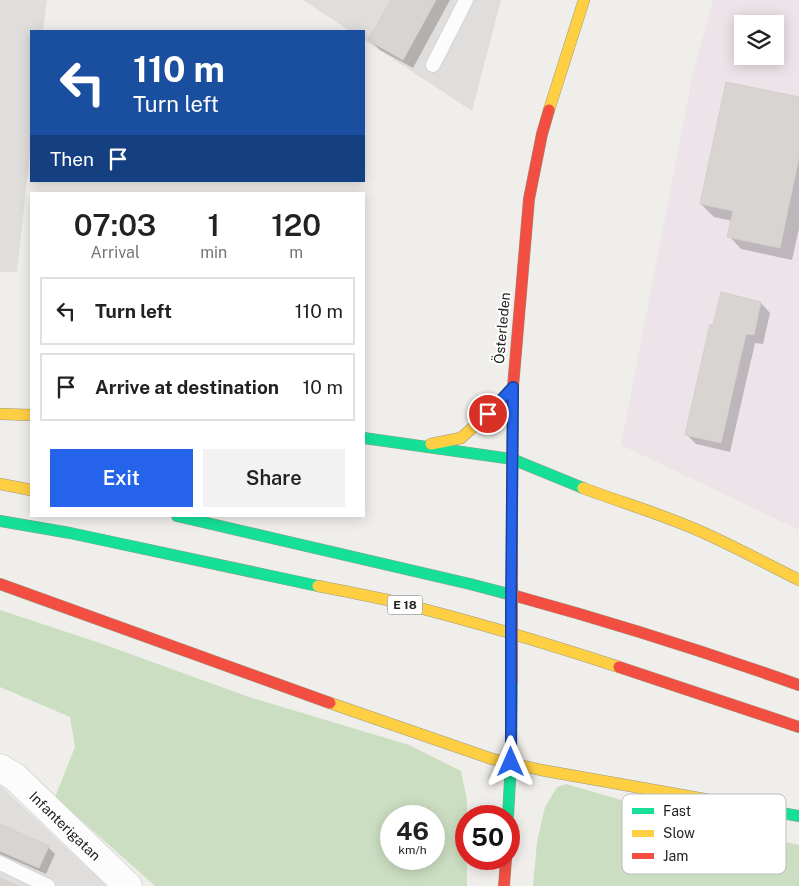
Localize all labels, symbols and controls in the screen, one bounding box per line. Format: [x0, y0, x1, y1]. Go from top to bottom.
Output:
map controls [734, 15, 784, 65]
button: layers [734, 15, 784, 65]
text: 110 m [133, 49, 225, 90]
icon: left [50, 50, 115, 115]
text: Turn left [133, 91, 219, 117]
icon: arrive [104, 145, 132, 173]
text: Then [50, 148, 94, 170]
text: 07:03 [74, 207, 156, 243]
text: 1 [207, 207, 220, 243]
text: 120 [271, 207, 321, 243]
text: Arrival [90, 243, 140, 262]
text: min [200, 243, 227, 262]
text: m [289, 243, 303, 262]
street label: Österleden [489, 291, 513, 365]
icon: left [52, 297, 80, 325]
text: Turn left [95, 300, 172, 322]
text: 110 m [295, 300, 343, 322]
icon: arrive [52, 373, 80, 401]
text: Arrive at destination [95, 376, 279, 398]
text: 10 m [303, 376, 343, 398]
pin [467, 393, 509, 435]
icon: arrive [474, 400, 502, 428]
button: Exit [50, 449, 193, 507]
button: Share [203, 449, 345, 507]
road number: E 18 [388, 596, 422, 614]
position arrow [484, 735, 536, 787]
street label: Infanterigatan [26, 788, 104, 864]
legend [622, 794, 786, 874]
text: Fast [663, 803, 691, 819]
speed limit sign: 50 [455, 805, 520, 870]
text: 46 [396, 816, 429, 846]
text: Slow [663, 825, 695, 841]
text: km/h [398, 843, 427, 857]
text: Jam [663, 848, 688, 864]

